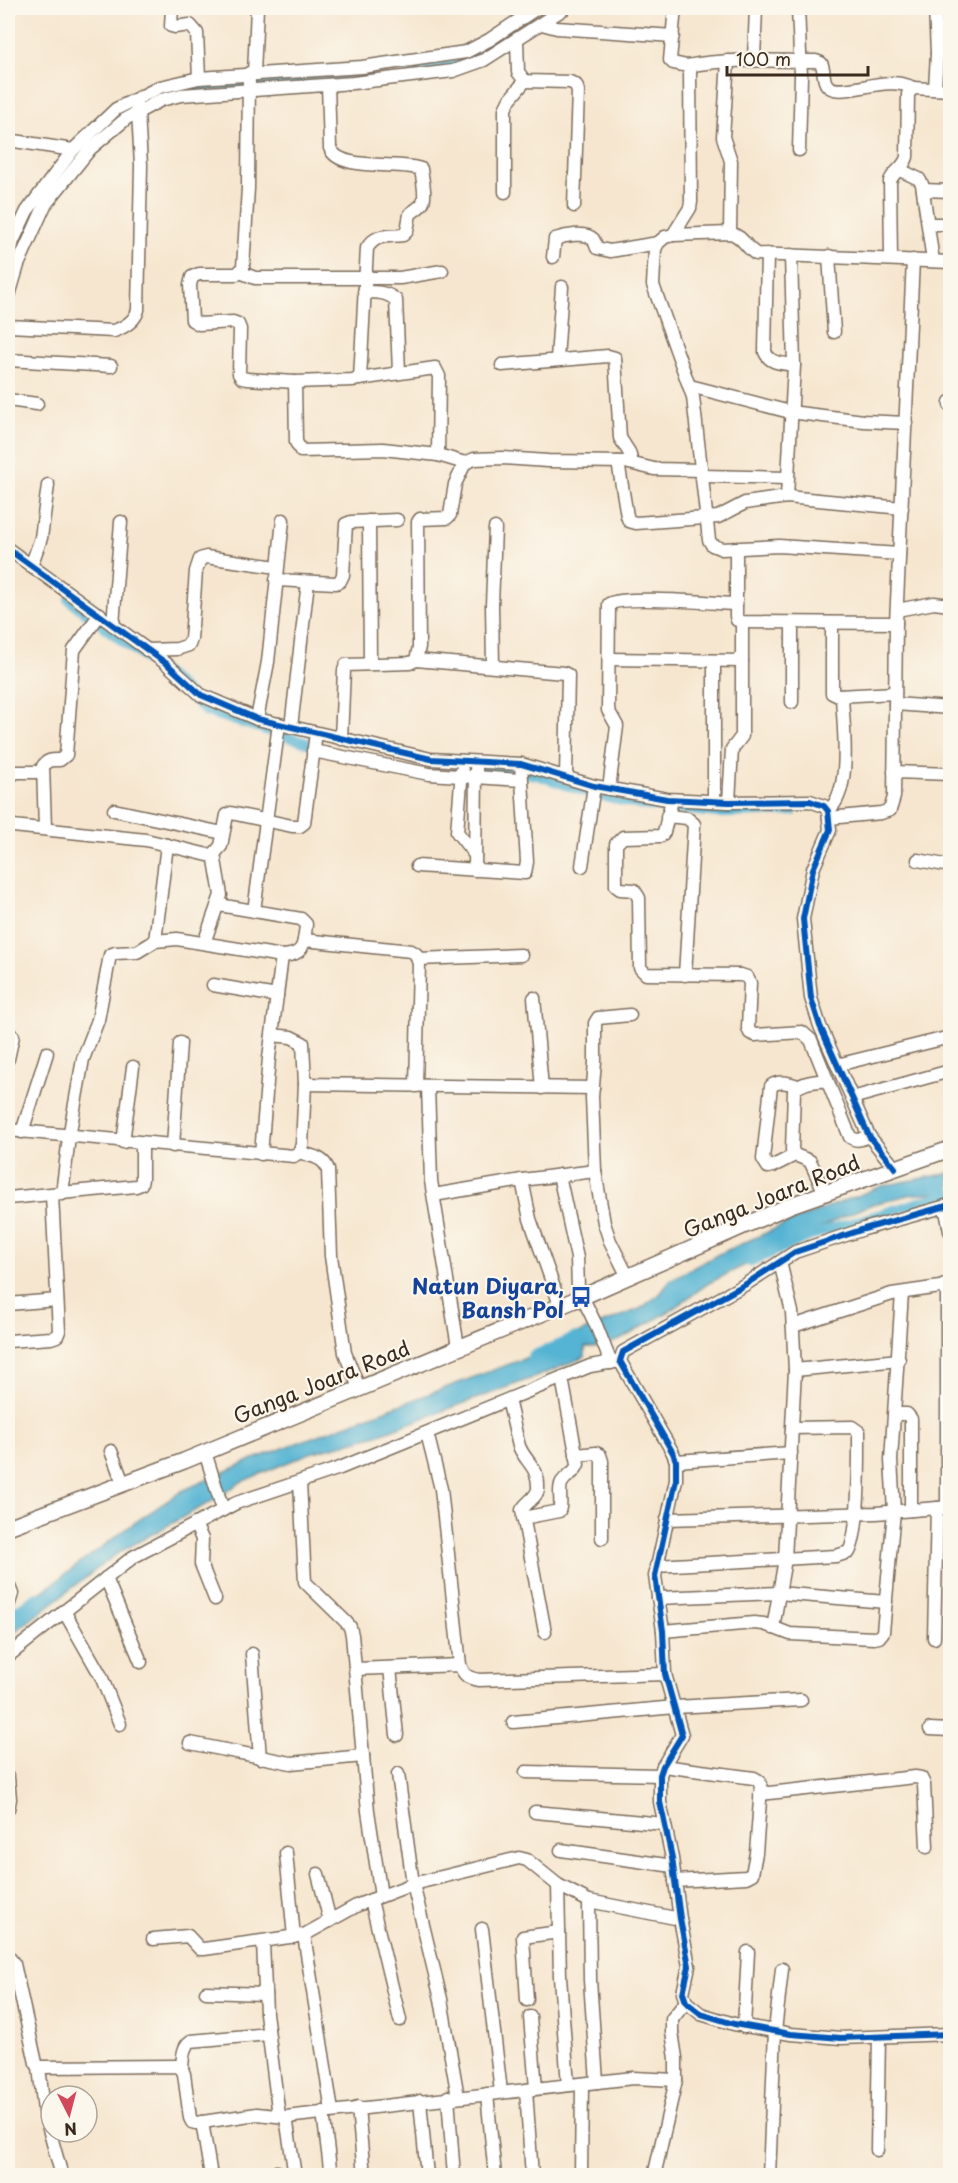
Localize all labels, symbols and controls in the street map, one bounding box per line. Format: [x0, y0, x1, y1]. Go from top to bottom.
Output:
scale bar [727, 39, 868, 77]
text: 100 m [736, 45, 791, 72]
street label: Ganga Joara Road [678, 1145, 864, 1245]
place label: Natun Diyara, Bansh Pol [412, 1269, 564, 1325]
bus stop icon: Natun Diyara, Bansh Pol [569, 1285, 593, 1309]
street label: Ganga Joara Road [228, 1331, 414, 1431]
north arrow [39, 2084, 99, 2144]
text: N [63, 2117, 78, 2143]

